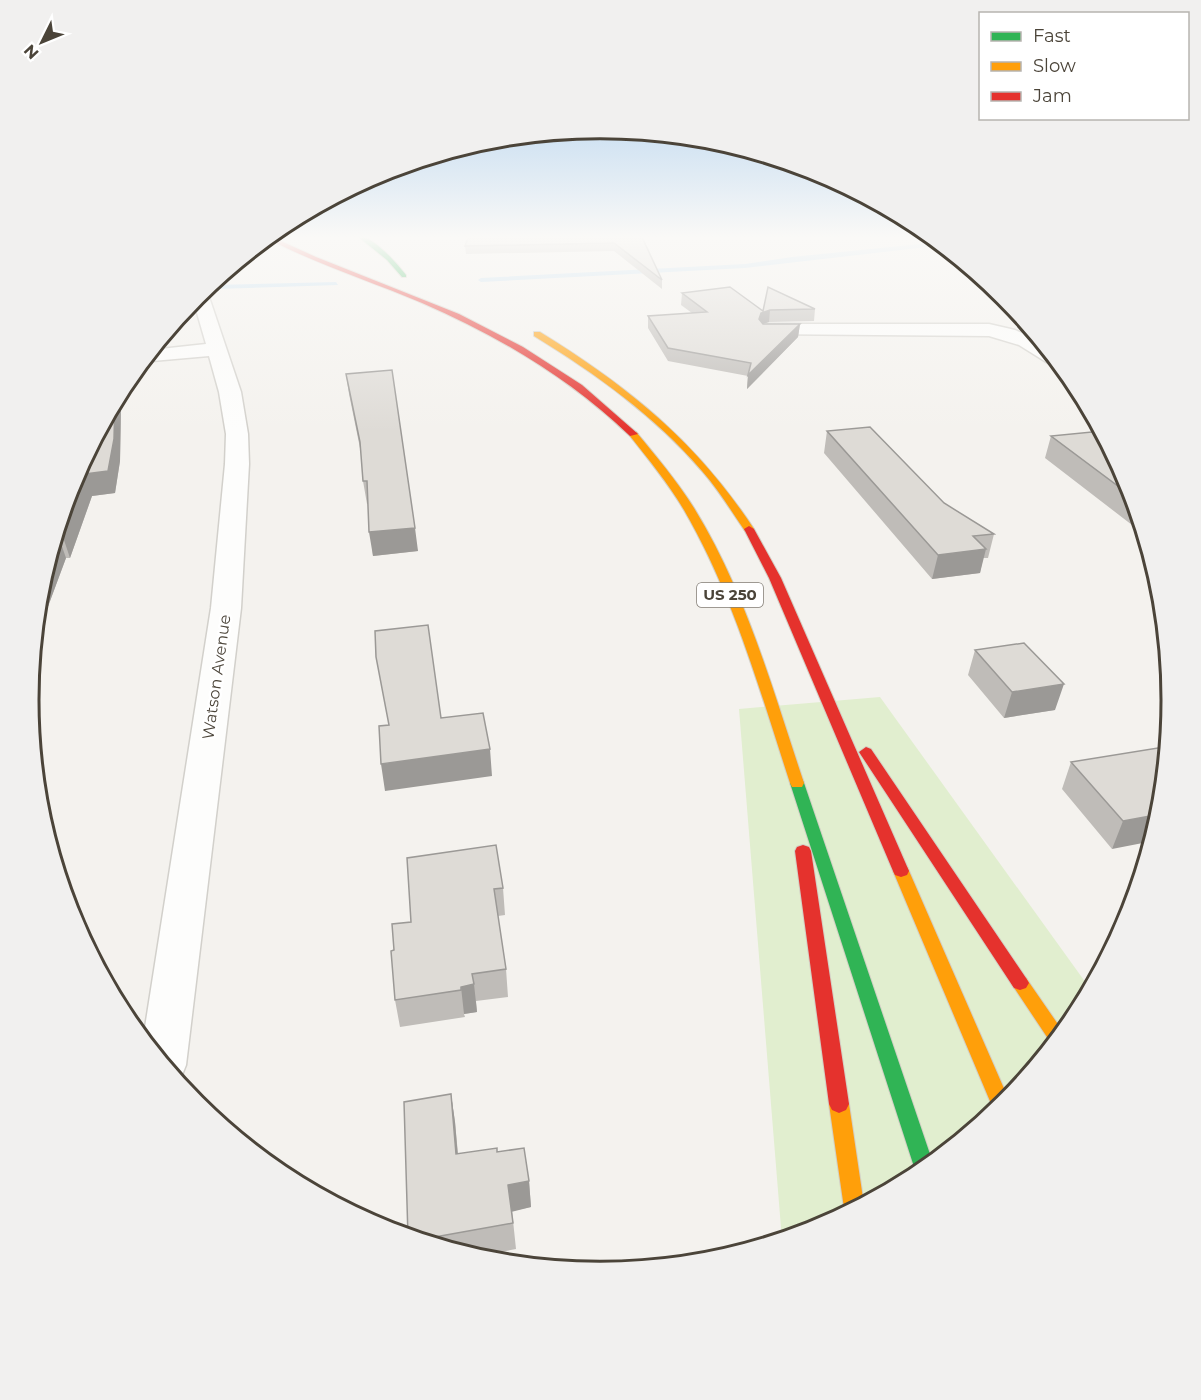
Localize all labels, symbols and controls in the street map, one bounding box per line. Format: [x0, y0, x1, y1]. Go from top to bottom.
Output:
north arrow [12, 12, 72, 72]
legend [979, 12, 1189, 120]
text: Fast [1033, 25, 1071, 47]
text: N [20, 41, 43, 63]
text: Slow [1033, 55, 1076, 77]
text: Jam [1032, 85, 1072, 107]
road number: US 250 [697, 583, 763, 607]
street label: Watson Avenue [198, 613, 235, 741]

